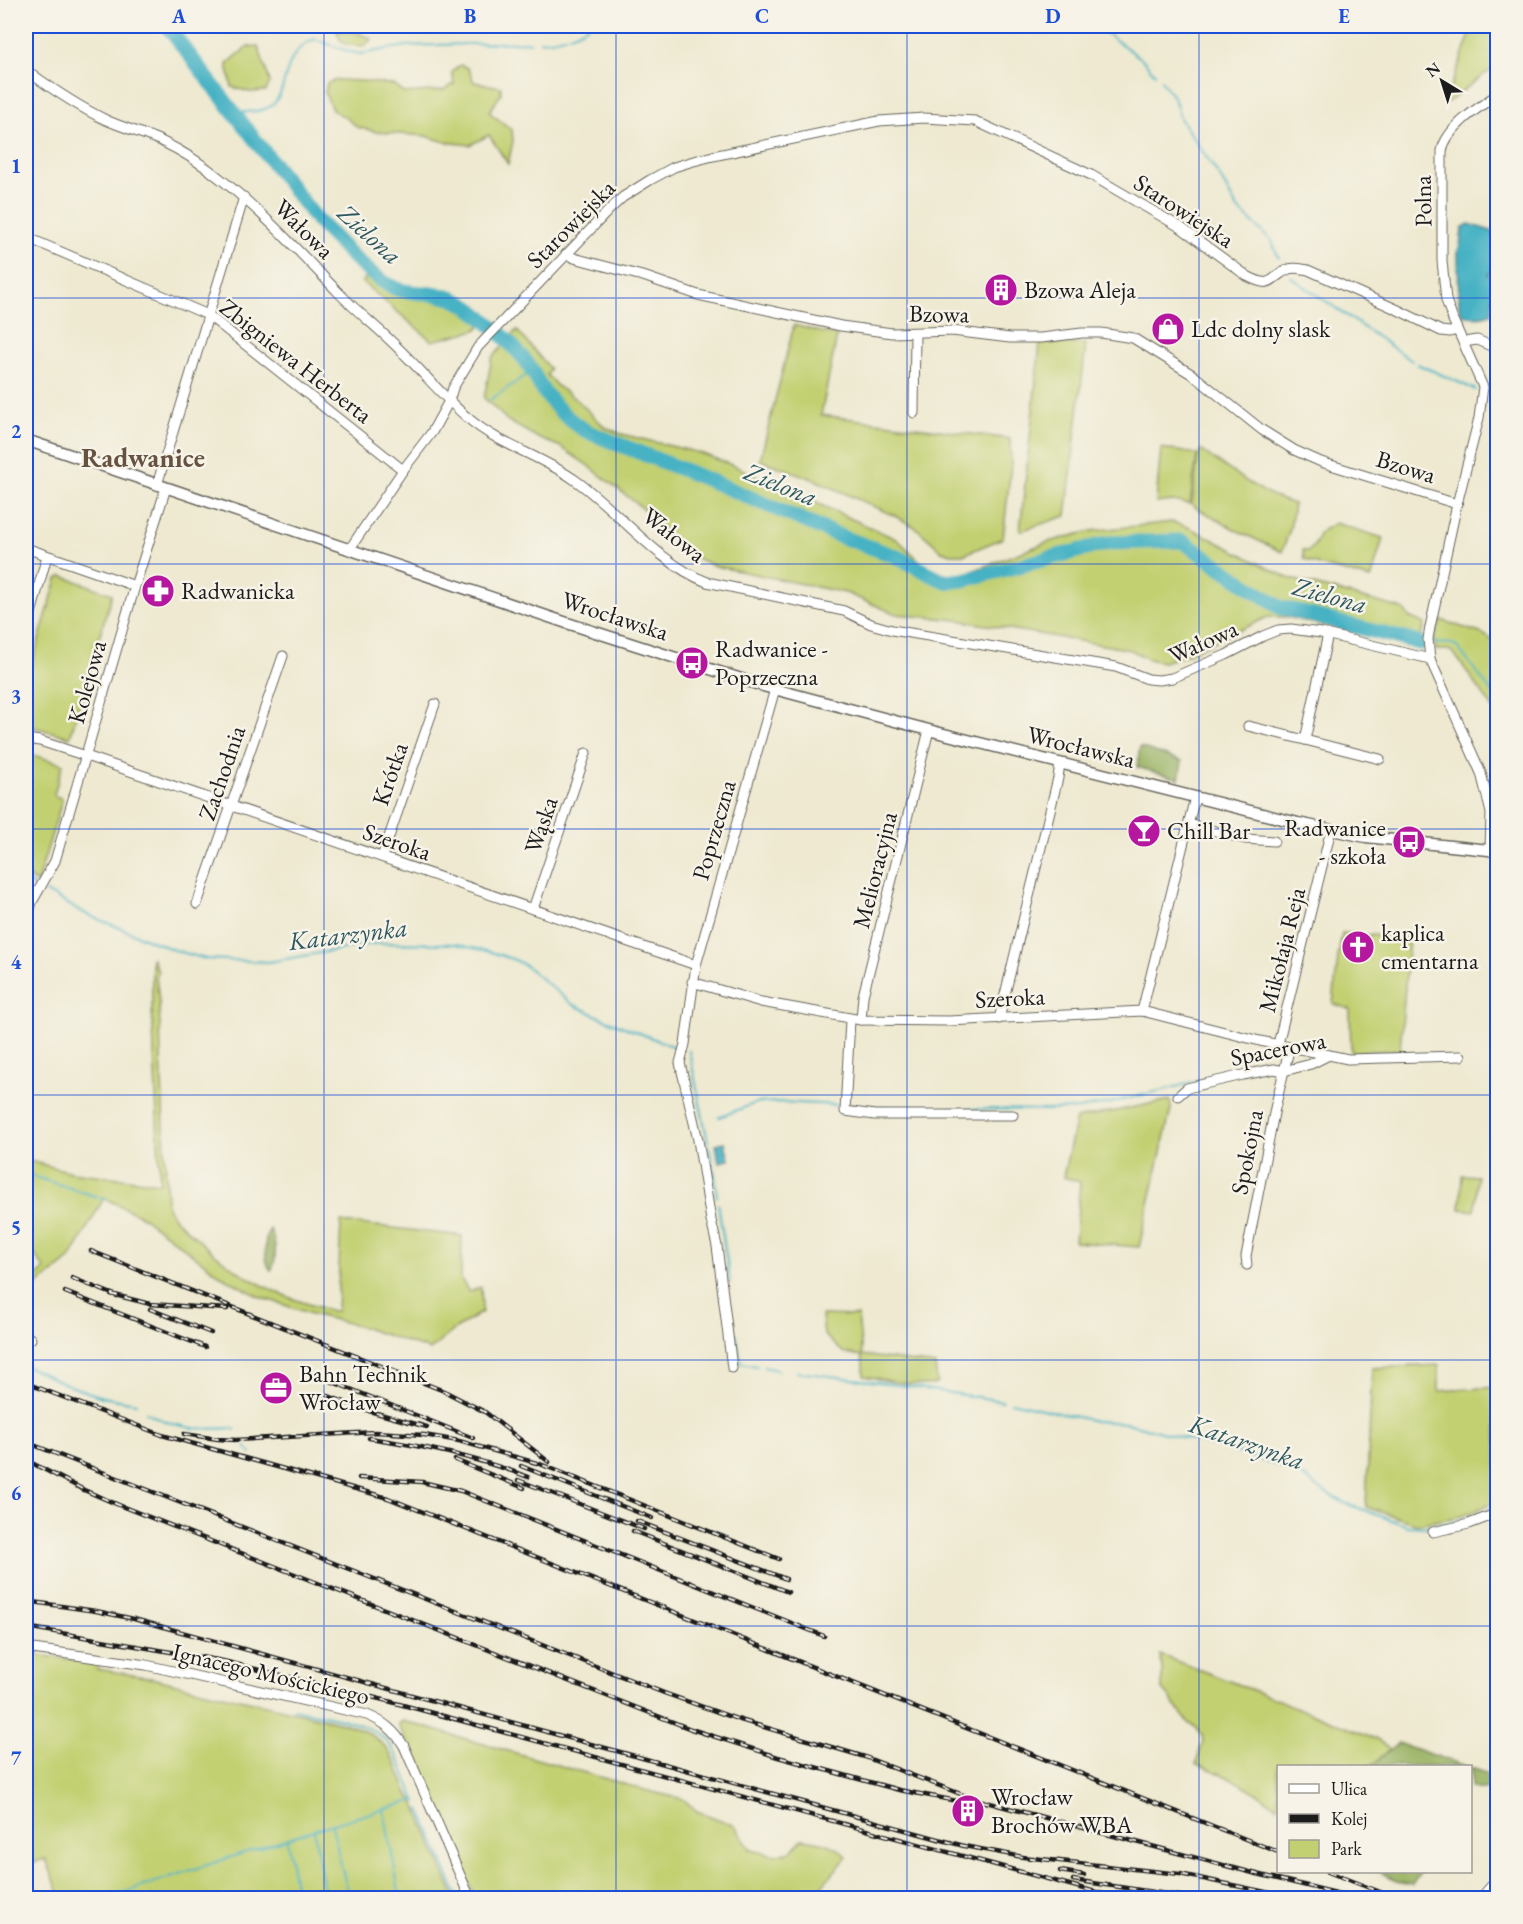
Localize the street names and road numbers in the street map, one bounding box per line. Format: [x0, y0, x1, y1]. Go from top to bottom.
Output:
street label: Starowiejska [1128, 167, 1241, 255]
street label: Starowiejska [520, 172, 622, 275]
street label: Polna [1407, 175, 1438, 227]
street label: Wałowa [268, 192, 341, 266]
street label: Zbigniewa Herberta [214, 291, 379, 430]
street label: Bzowa [909, 297, 970, 330]
street label: Bzowa [1373, 443, 1440, 490]
street label: Wałowa [636, 500, 713, 570]
street label: Wrocławska [558, 584, 673, 647]
street label: Wałowa [1163, 612, 1243, 671]
street label: Kolejowa [60, 636, 113, 727]
street label: Wrocławska [1024, 718, 1139, 775]
street label: Zachodnia [191, 721, 252, 824]
street label: Krótka [364, 738, 415, 809]
street label: Poprzeczna [684, 776, 743, 884]
street label: Wąska [516, 792, 565, 857]
street label: Melioracyjna [845, 808, 904, 931]
street label: Szeroka [359, 815, 436, 868]
street label: Mikołaja Reja [1251, 884, 1312, 1016]
street label: Szeroka [974, 980, 1046, 1015]
street label: Spacerowa [1228, 1024, 1329, 1073]
street label: Spokojna [1223, 1106, 1270, 1197]
street label: Ignacego Mościckiego [169, 1636, 373, 1711]

